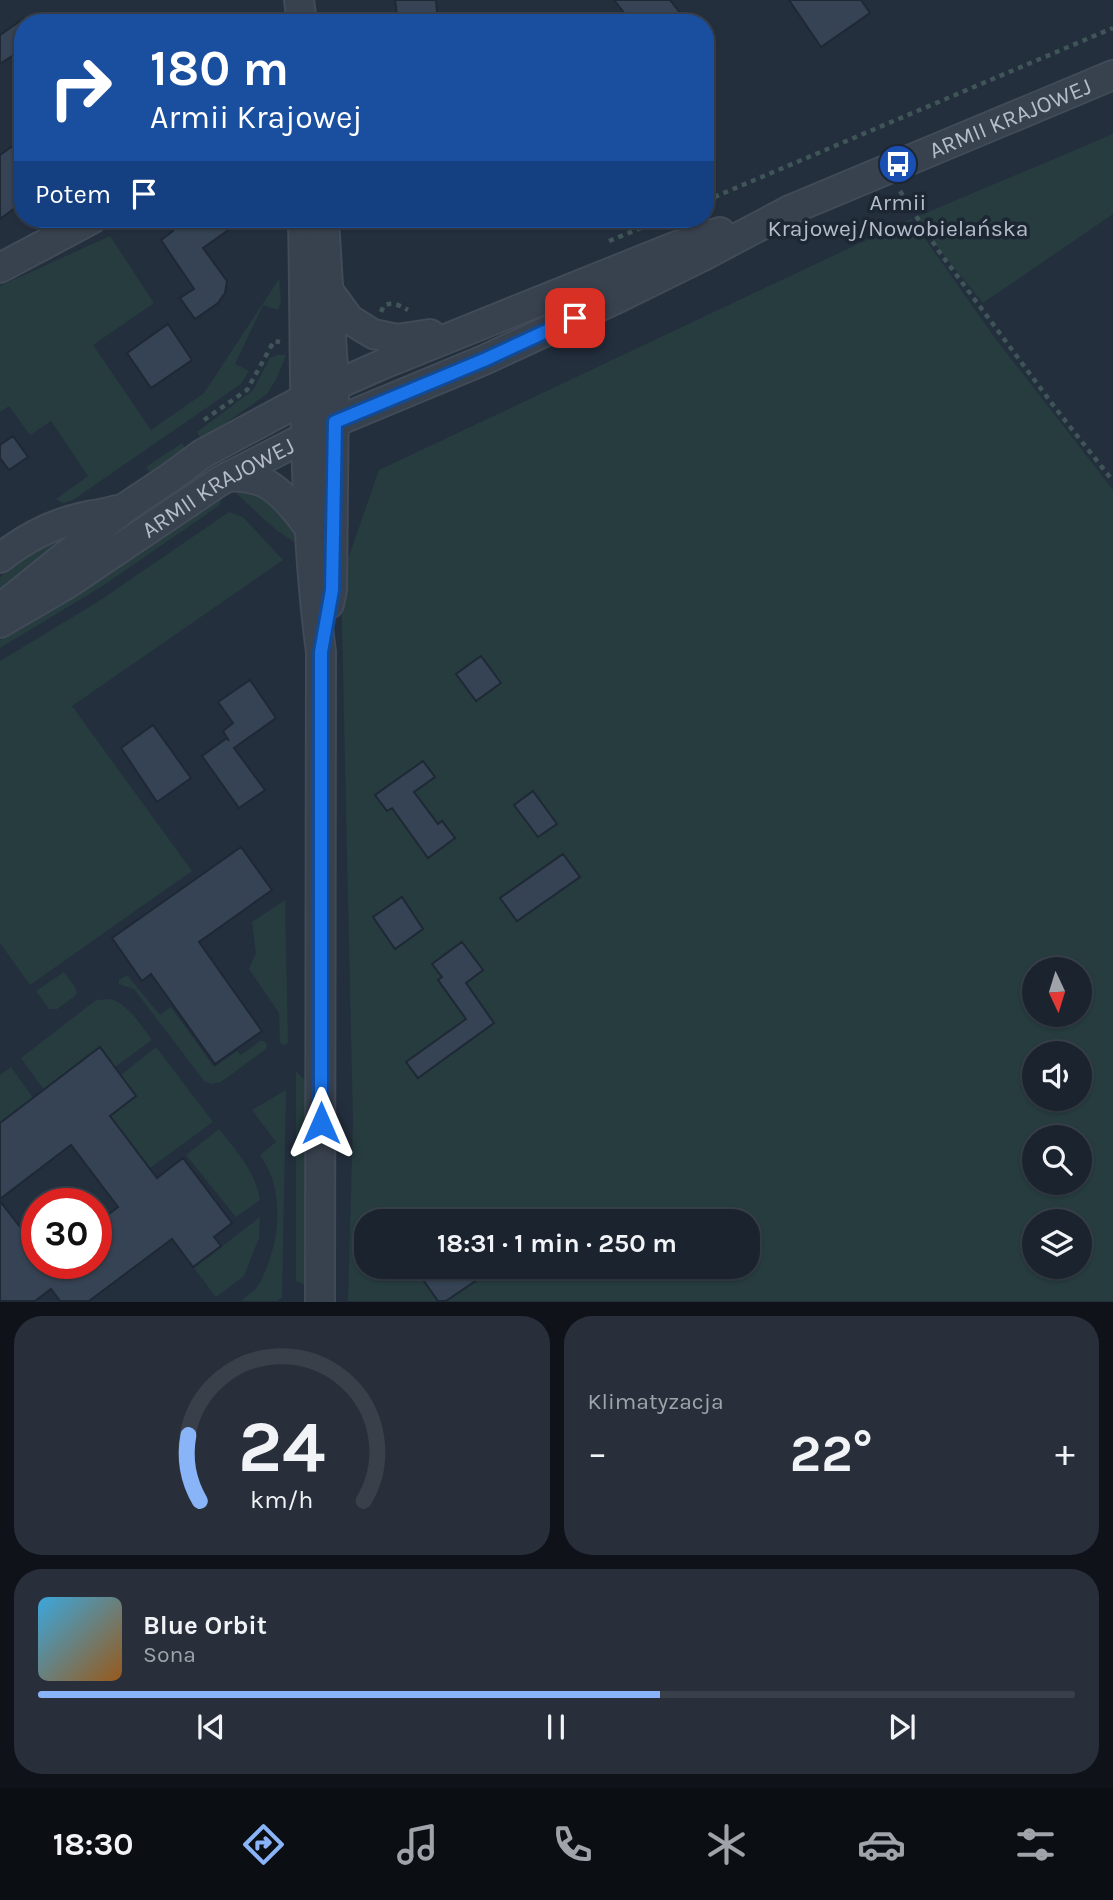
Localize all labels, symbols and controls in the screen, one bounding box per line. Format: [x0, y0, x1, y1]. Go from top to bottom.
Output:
text: 180 m [150, 40, 289, 97]
icon: right [35, 42, 126, 133]
street label: ARMII KRAJOWEJ [925, 73, 1095, 164]
text: Armii Krajowej [150, 99, 362, 136]
bus stop icon: Armii Krajowej/Nowobielańska [877, 143, 919, 185]
icon: arrive [125, 175, 163, 213]
text: Potem [35, 179, 111, 210]
place label: Armii Krajowej/Nowobielańska [768, 189, 1028, 242]
pin [545, 288, 605, 348]
icon: arrive [556, 299, 594, 337]
street label: ARMII KRAJOWEJ [137, 432, 299, 544]
north arrow [1022, 957, 1092, 1027]
map controls [1022, 957, 1092, 1279]
button: sound [1022, 1041, 1092, 1111]
position arrow [284, 1086, 358, 1160]
button: search [1022, 1125, 1092, 1195]
speed limit sign: 30 [21, 1188, 112, 1279]
button: layers [1022, 1209, 1092, 1279]
text: 18:31 · 1 min · 250 m [437, 1228, 677, 1259]
text: Klimatyzacja [588, 1388, 724, 1415]
text: 24 [238, 1405, 325, 1490]
text: 22° [790, 1423, 873, 1484]
text: − [588, 1431, 607, 1476]
text: + [1055, 1431, 1075, 1476]
text: km/h [250, 1485, 313, 1514]
text: Blue Orbit [143, 1610, 267, 1641]
text: Sona [143, 1641, 196, 1668]
icon: previous [192, 1708, 230, 1746]
icon: pause [537, 1708, 575, 1746]
icon: next [883, 1708, 921, 1746]
icon: directions [239, 1820, 288, 1869]
icon: music [393, 1820, 442, 1869]
icon: phone [548, 1820, 597, 1869]
icon: climate [702, 1820, 751, 1869]
icon: car [857, 1820, 906, 1869]
icon: filters [1011, 1820, 1060, 1869]
text: 18:30 [53, 1826, 134, 1863]

